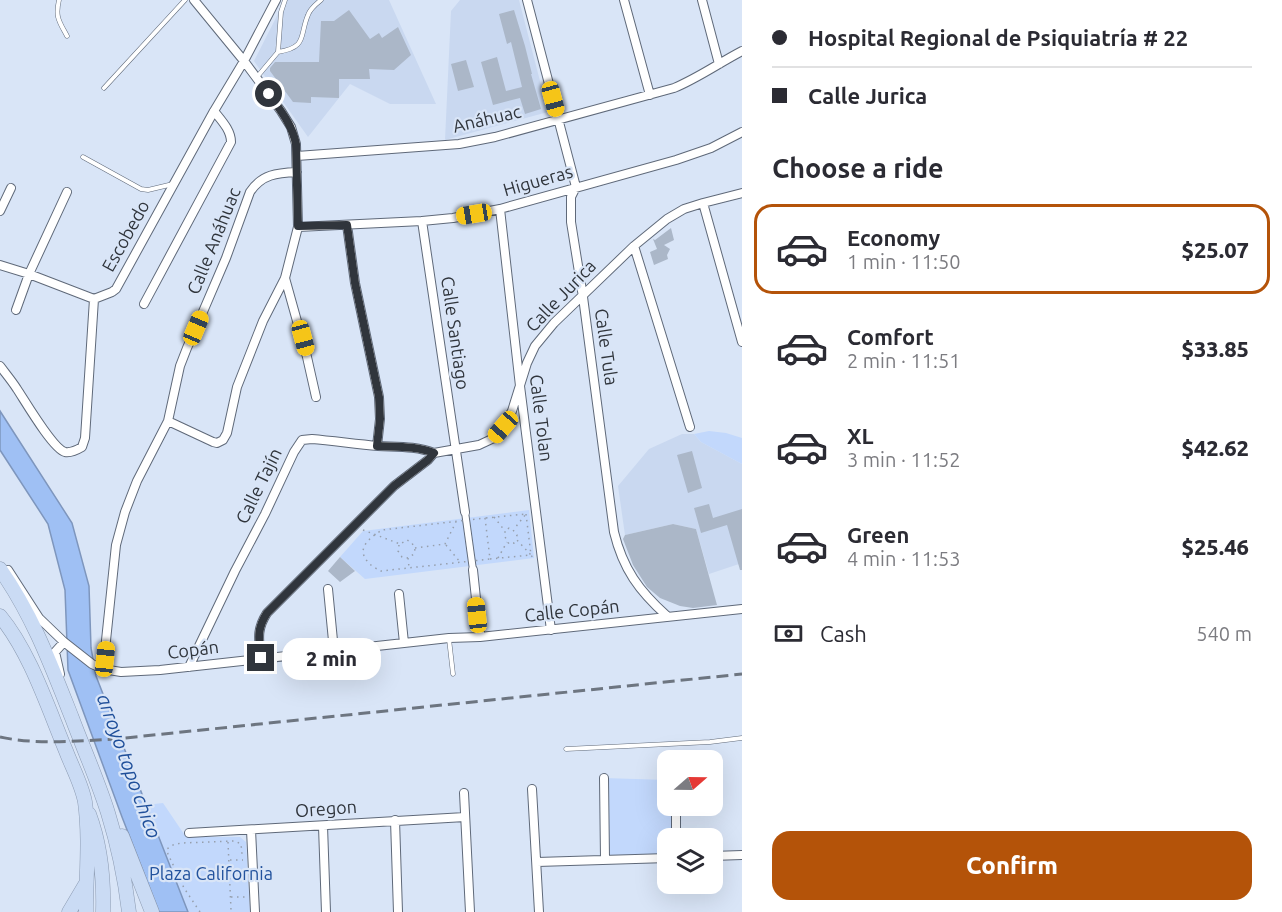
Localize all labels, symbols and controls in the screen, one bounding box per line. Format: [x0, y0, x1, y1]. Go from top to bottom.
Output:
text: Hospital Regional de Psiquiatría # 22 [808, 25, 1188, 50]
car [540, 79, 566, 119]
route start [255, 80, 282, 107]
text: Calle Jurica [808, 83, 927, 108]
street label: Anáhuac [451, 100, 523, 136]
text: Choose a ride [772, 153, 944, 183]
street label: Higueras [501, 161, 575, 199]
street label: Calle Anáhuac [183, 184, 244, 297]
street label: Escobedo [97, 196, 153, 275]
car [455, 202, 493, 226]
icon: car [775, 222, 829, 276]
text: Economy [847, 225, 940, 250]
text: $25.07 [1182, 237, 1249, 262]
text: 1 min · 11:50 [847, 250, 961, 273]
street label: Calle Jurica [521, 255, 599, 335]
street label: Calle Santiago [438, 275, 474, 391]
street label: Calle Tula [592, 307, 622, 387]
car [181, 308, 211, 348]
car [290, 318, 316, 358]
icon: car [775, 321, 829, 375]
text: Comfort [847, 324, 934, 349]
text: $33.85 [1182, 336, 1249, 361]
text: 2 min · 11:51 [847, 349, 961, 372]
street label: Calle Tolan [527, 373, 557, 463]
car [484, 408, 522, 446]
icon: car [775, 420, 829, 474]
text: XL [847, 423, 874, 448]
text: $42.62 [1182, 435, 1249, 460]
street label: Calle Tajín [231, 445, 285, 527]
text: 3 min · 11:52 [847, 448, 961, 471]
icon: car [775, 519, 829, 573]
text: Green [847, 522, 909, 547]
text: $25.46 [1182, 534, 1249, 559]
text: 4 min · 11:53 [847, 547, 961, 570]
street label: Calle Copán [523, 595, 620, 625]
car [466, 596, 488, 634]
icon: cash [772, 617, 805, 650]
text: Cash [820, 621, 867, 646]
text: 540 m [1196, 622, 1252, 645]
street label: Copán [166, 636, 220, 662]
callout: 2 min [282, 637, 381, 679]
car [94, 640, 116, 678]
route end [247, 644, 274, 671]
text: 2 min [306, 647, 357, 670]
water label: arroyo topo chico [93, 691, 166, 841]
north arrow [657, 750, 723, 816]
map controls [657, 750, 723, 894]
street label: Oregon [294, 796, 357, 820]
button: layers [657, 828, 723, 894]
button: Confirm [772, 831, 1252, 900]
park label: Plaza California [149, 863, 273, 883]

